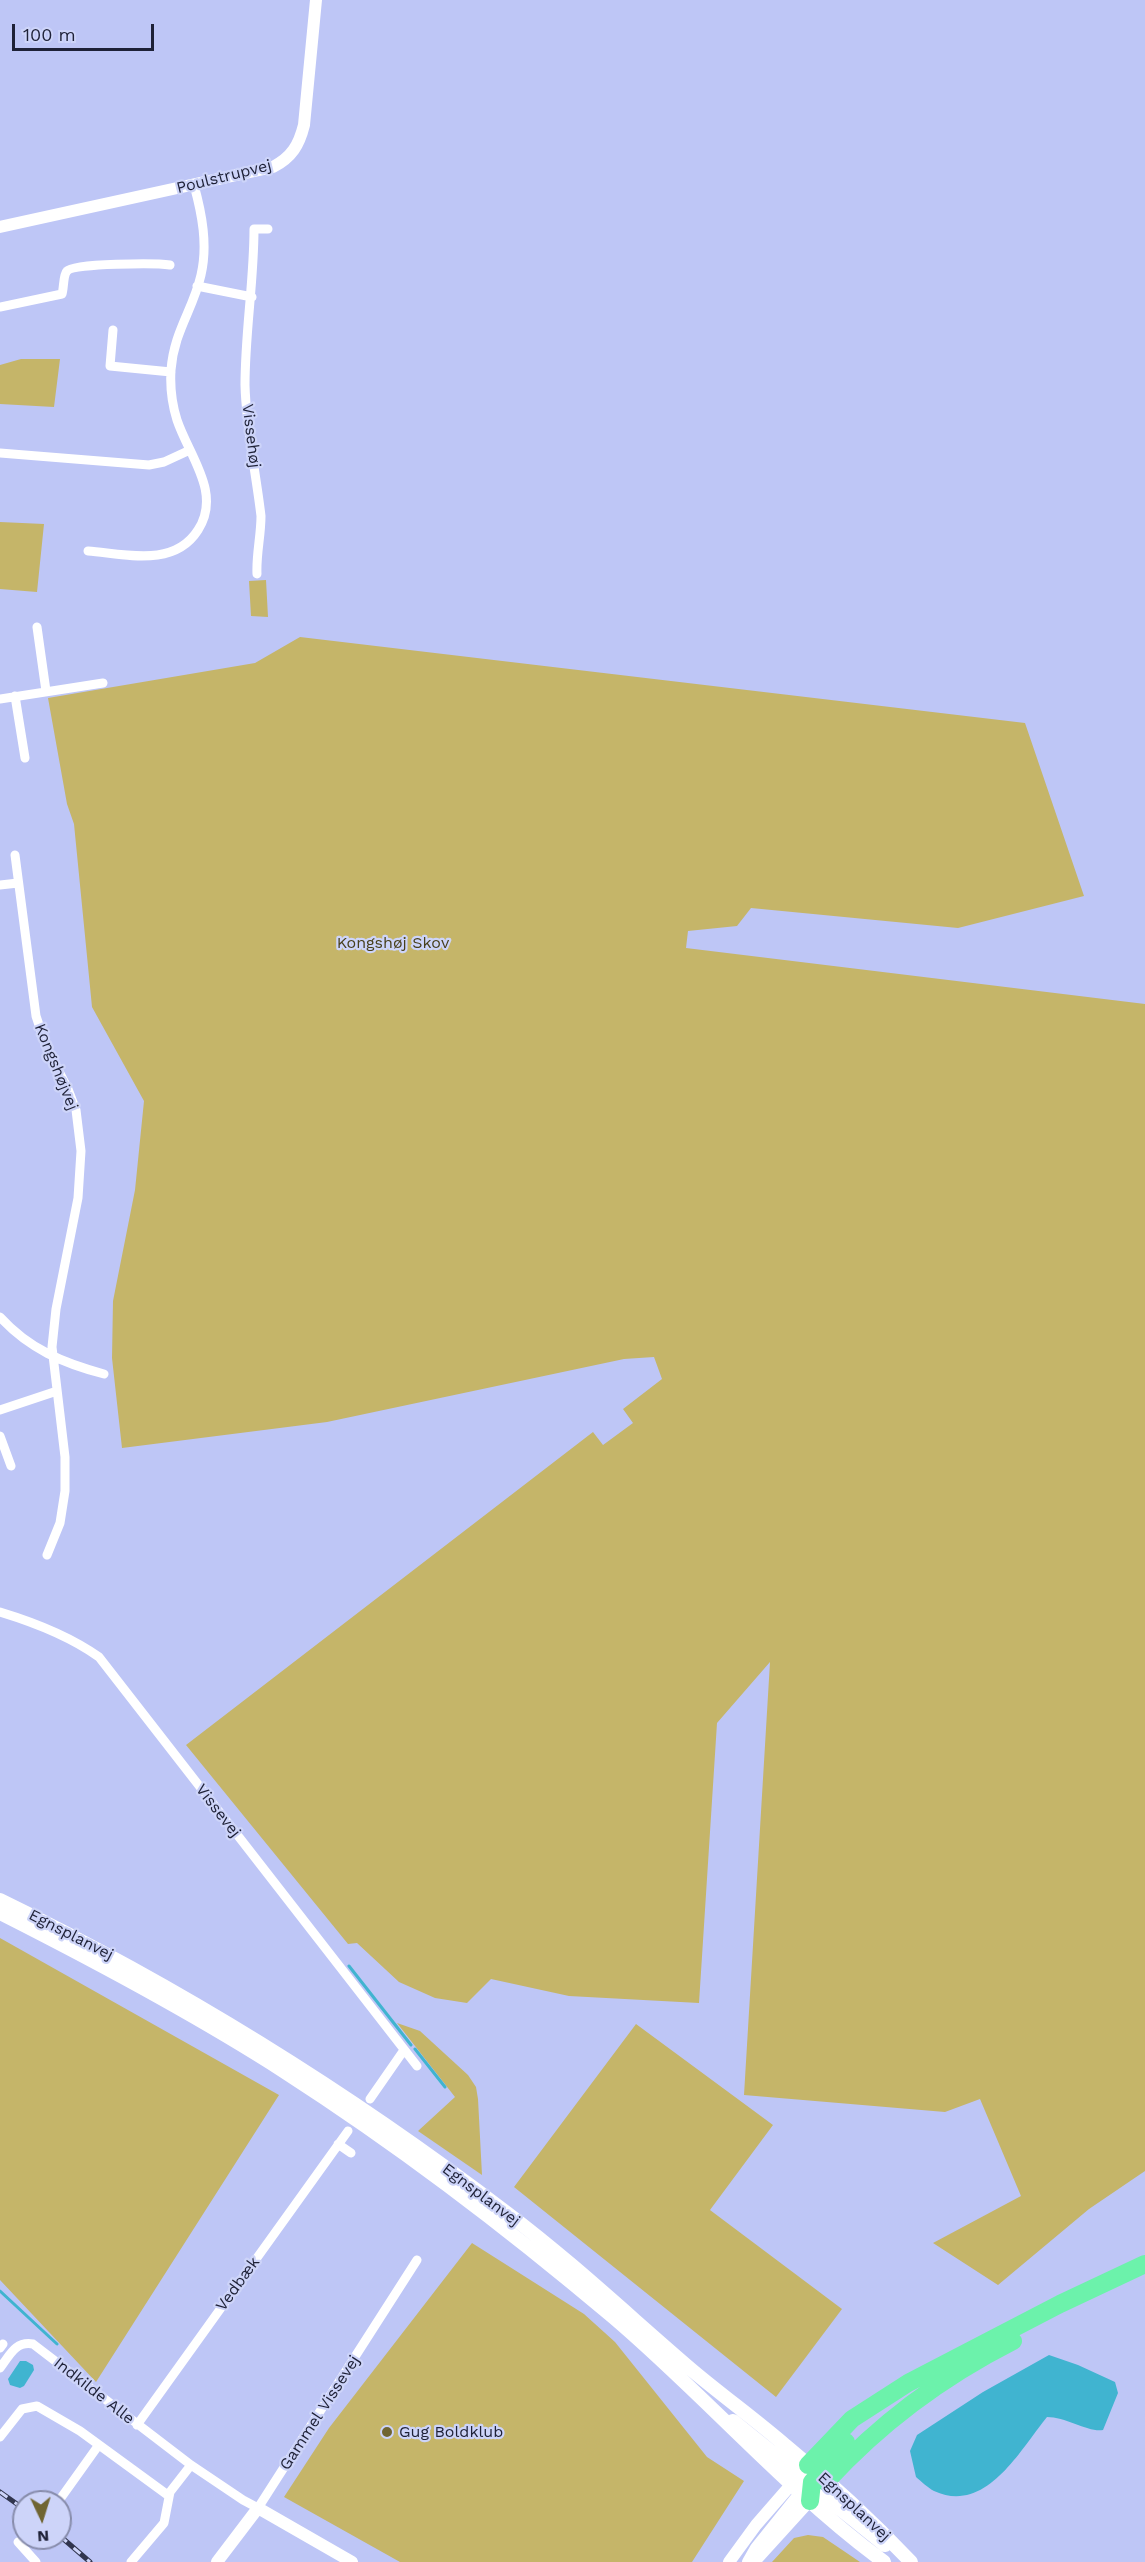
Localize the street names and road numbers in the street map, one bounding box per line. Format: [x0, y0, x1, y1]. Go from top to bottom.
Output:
street label: Poulstrupvej [174, 156, 274, 198]
street label: Vissehøj [238, 403, 264, 469]
street label: Kongshøjvej [30, 1021, 82, 1113]
street label: Vissevej [191, 1781, 245, 1841]
street label: Egnsplanvej [25, 1905, 117, 1965]
street label: Egnsplanvej [438, 2159, 524, 2231]
street label: Vedbæk [212, 2253, 264, 2315]
street label: Gammel Vissevej [276, 2352, 364, 2474]
street label: Indkilde Alle [50, 2354, 138, 2428]
street label: Egnsplanvej [814, 2468, 894, 2546]

